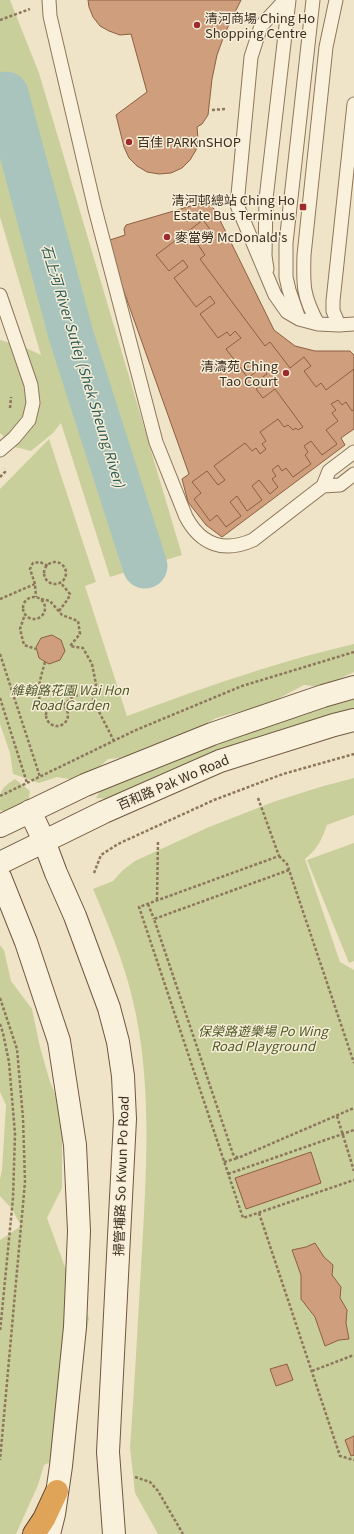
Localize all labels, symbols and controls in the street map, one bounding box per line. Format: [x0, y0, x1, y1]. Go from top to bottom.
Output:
place label: 清河商場 Ching Ho Shopping Centre [205, 8, 315, 42]
marker: 清河商場 Ching Ho Shopping Centre [192, 20, 202, 30]
place label: 百佳 PARKnSHOP [137, 132, 241, 151]
marker: 百佳 PARKnSHOP [124, 137, 134, 147]
place label: 清河邨總站 Ching Ho Estate Bus Terminus [172, 190, 295, 224]
marker: 清河邨總站 Ching Ho Estate Bus Terminus [298, 202, 308, 212]
place label: 麥當勞 McDonald's [175, 227, 287, 246]
marker: 麥當勞 McDonald's [162, 232, 172, 242]
water label: 石上河 River Sutlej (Shek Sheung River) [37, 242, 131, 491]
place label: 清濤苑 Ching Tao Court [201, 356, 279, 390]
marker: 清濤苑 Ching Tao Court [281, 368, 291, 378]
park label: 維翰路花園 Wai Hon Road Garden [11, 680, 130, 714]
street label: 百和路 Pak Wo Road [114, 749, 232, 814]
park label: 保榮路遊樂場 Po Wing Road Playground [198, 1021, 330, 1055]
street label: 掃管埔路 So Kwun Po Road [108, 1095, 133, 1256]

